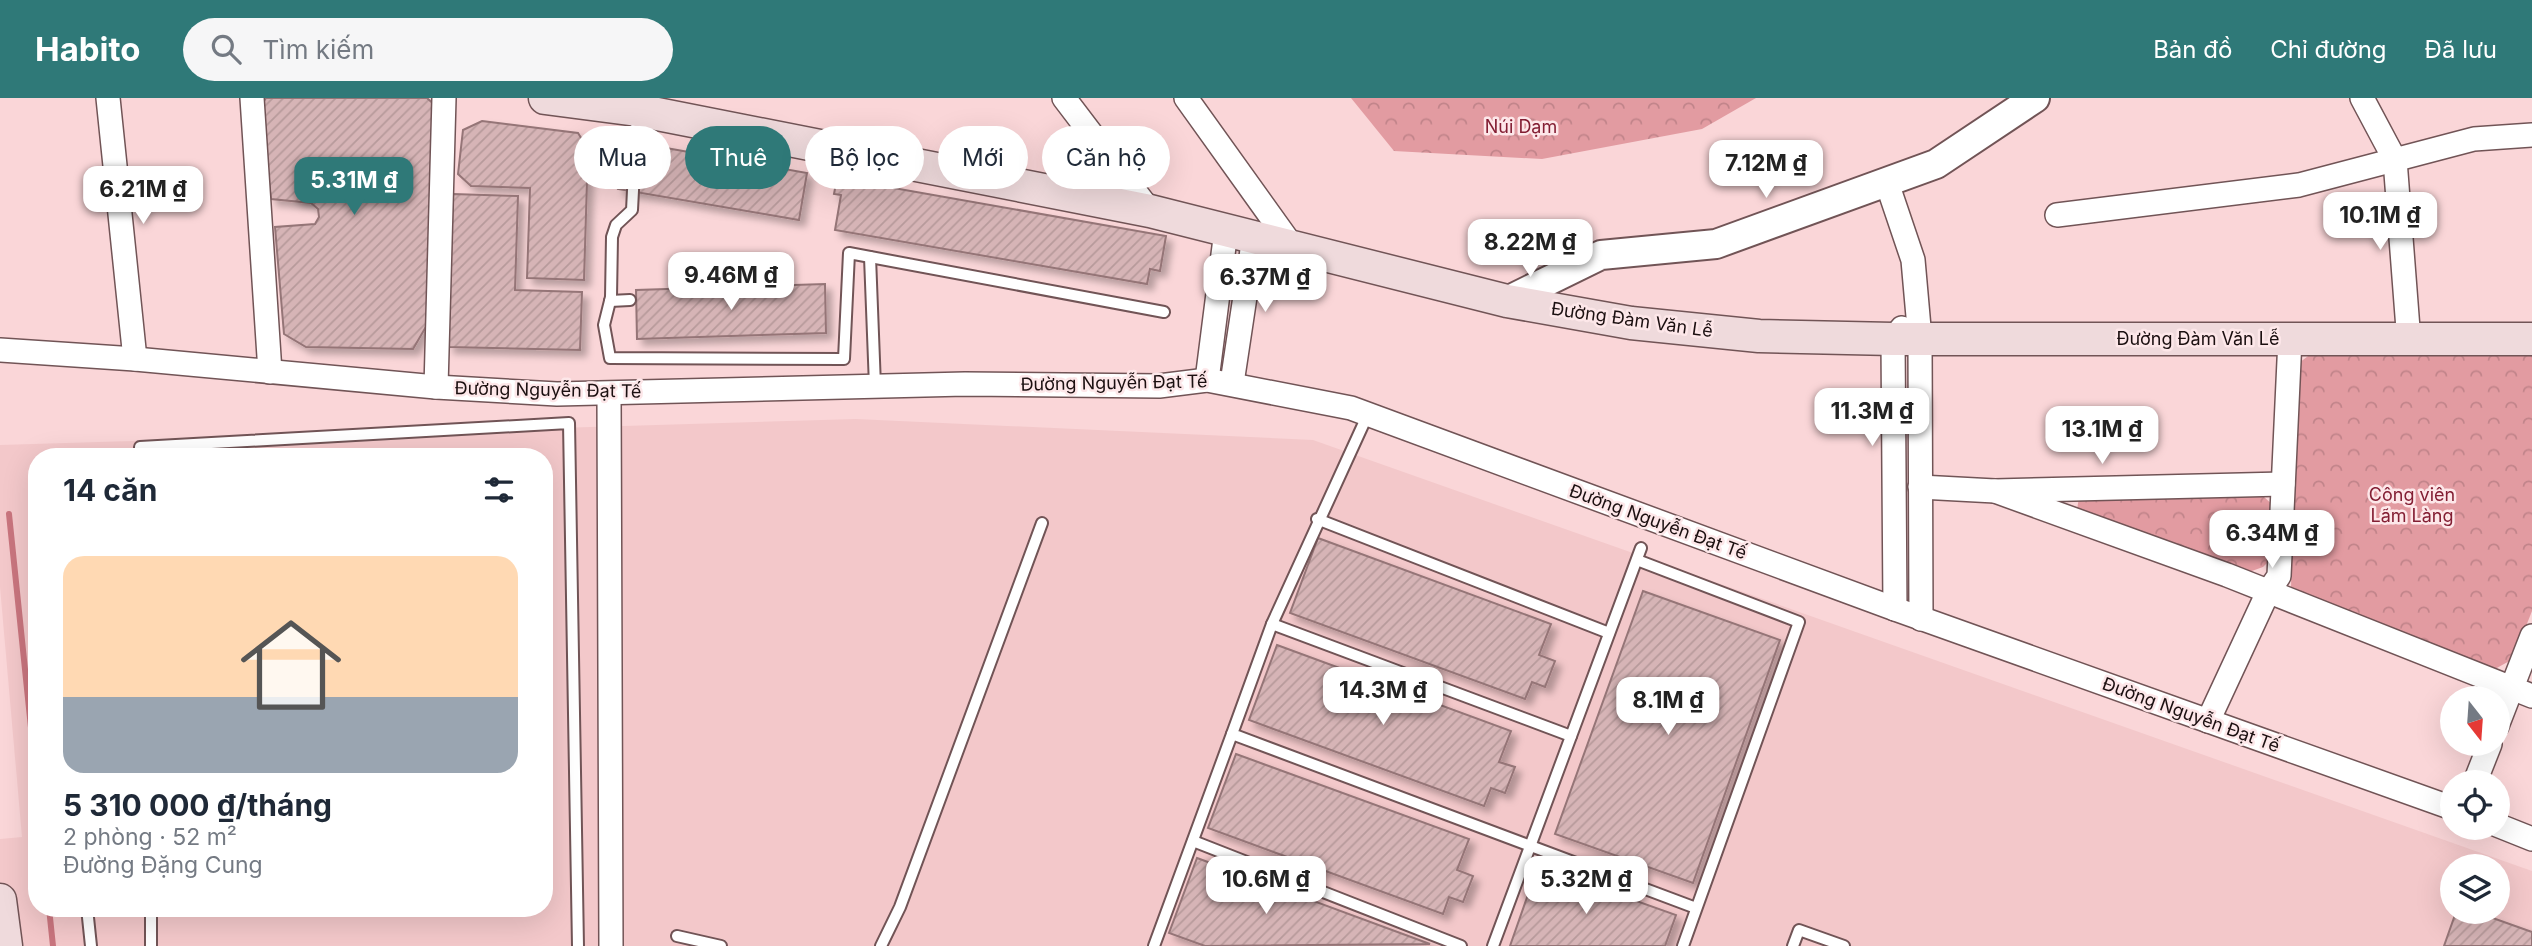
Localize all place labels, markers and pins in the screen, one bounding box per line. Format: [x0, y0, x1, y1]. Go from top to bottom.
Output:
pin: 7.12M ₫ [1701, 140, 1831, 200]
pin: 5.31M ₫ [289, 158, 419, 217]
pin: 6.21M ₫ [78, 166, 208, 226]
pin: 10.1M ₫ [2315, 192, 2445, 252]
pin: 8.22M ₫ [1465, 220, 1595, 279]
pin: 9.46M ₫ [666, 252, 796, 312]
pin: 6.37M ₫ [1200, 254, 1330, 314]
pin: 11.3M ₫ [1807, 388, 1937, 448]
pin: 13.1M ₫ [2037, 406, 2167, 466]
pin: 6.34M ₫ [2207, 510, 2337, 570]
pin: 14.3M ₫ [1318, 668, 1448, 727]
pin: 8.1M ₫ [1611, 678, 1725, 737]
pin: 10.6M ₫ [1201, 856, 1331, 916]
pin: 5.32M ₫ [1521, 856, 1651, 916]

